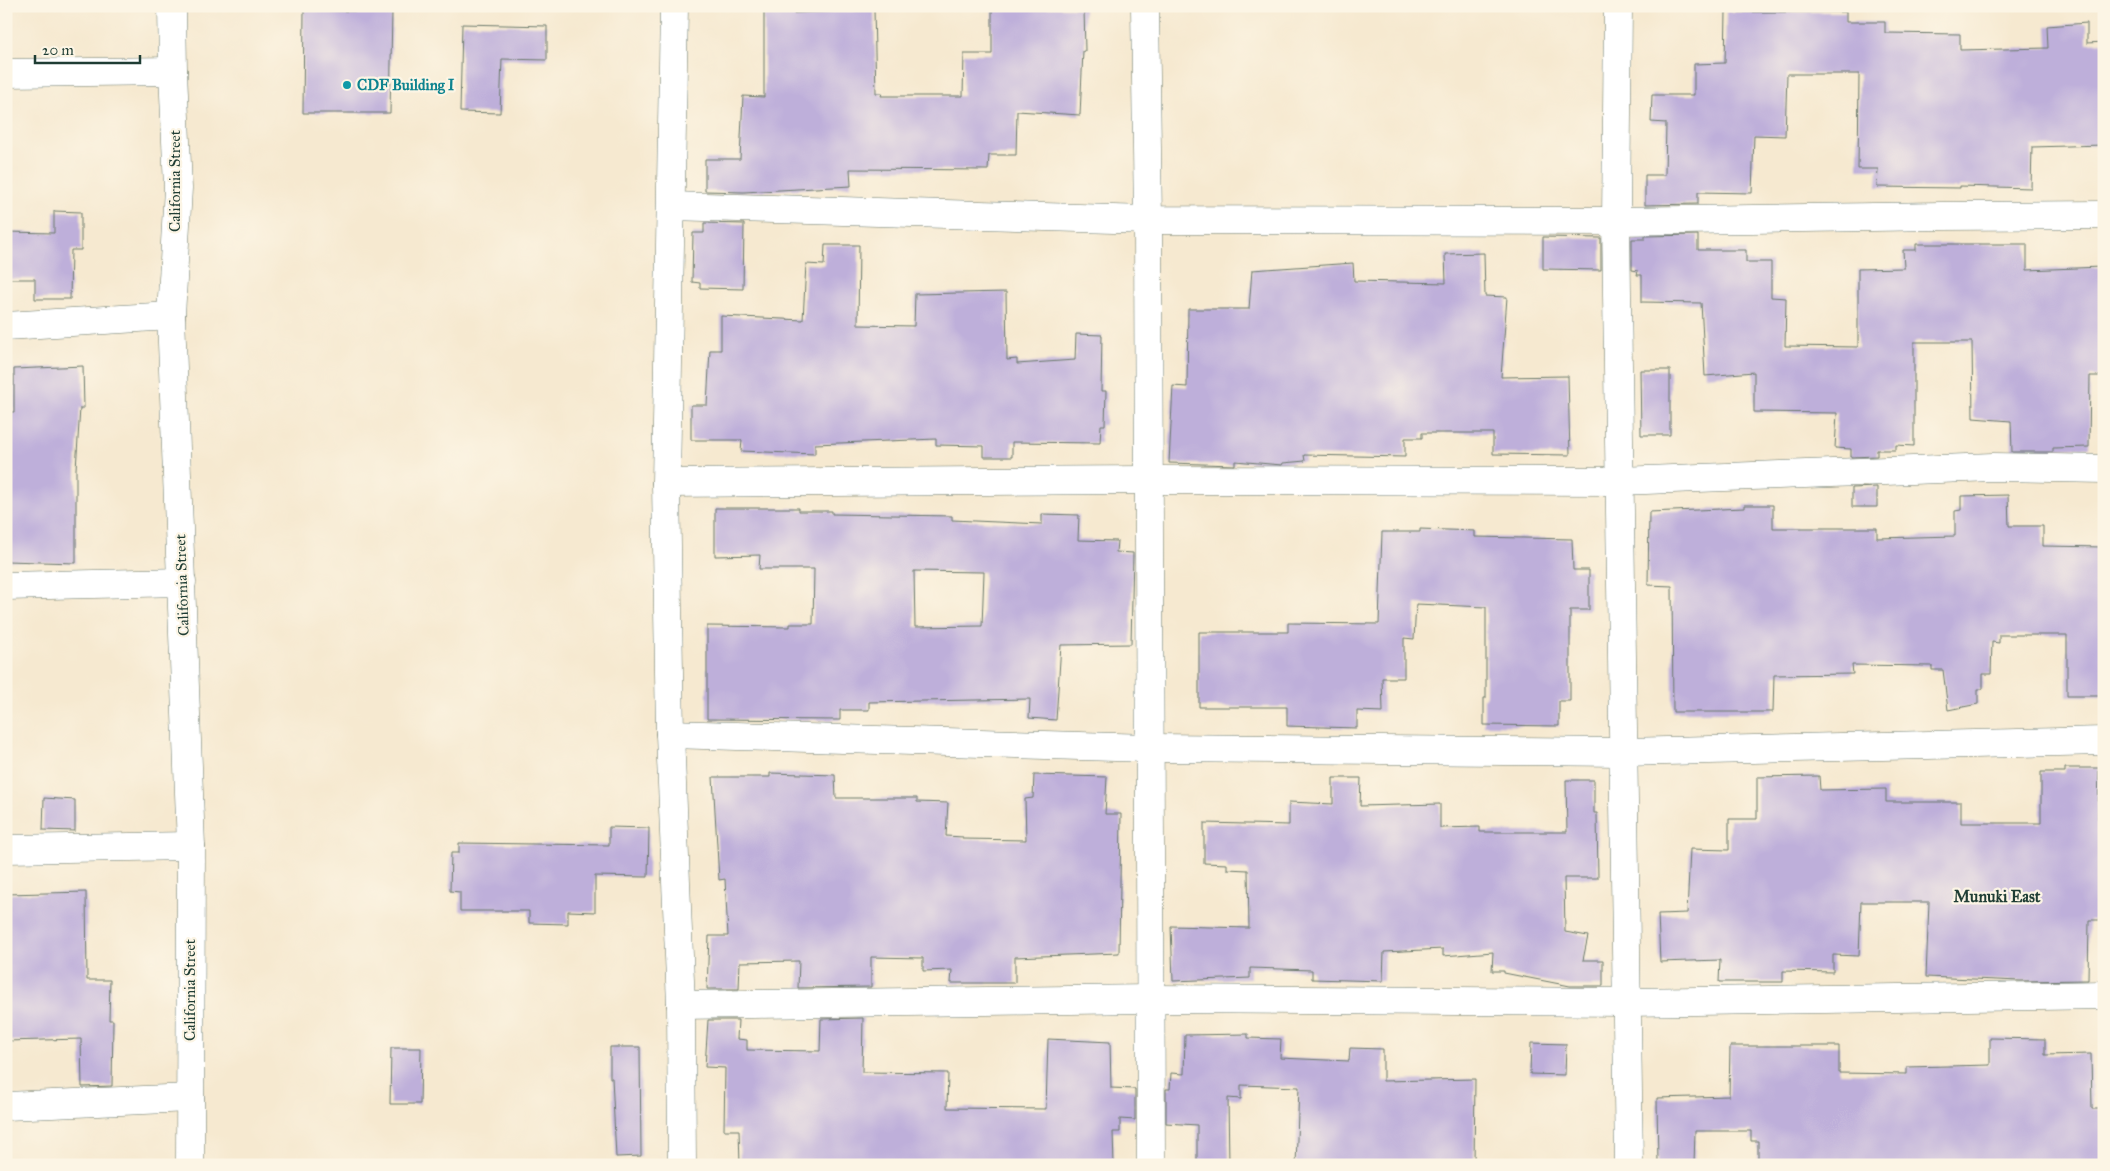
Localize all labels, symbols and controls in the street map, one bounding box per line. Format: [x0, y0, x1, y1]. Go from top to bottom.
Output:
scale bar [35, 32, 140, 64]
text: 20 m [42, 41, 74, 59]
place label: CDF Building I [357, 76, 455, 95]
marker: CDF Building I [341, 79, 353, 91]
street label: California Street [166, 129, 184, 232]
street label: California Street [171, 533, 193, 636]
district label: Munuki East [1954, 887, 2041, 906]
street label: California Street [181, 938, 199, 1041]

